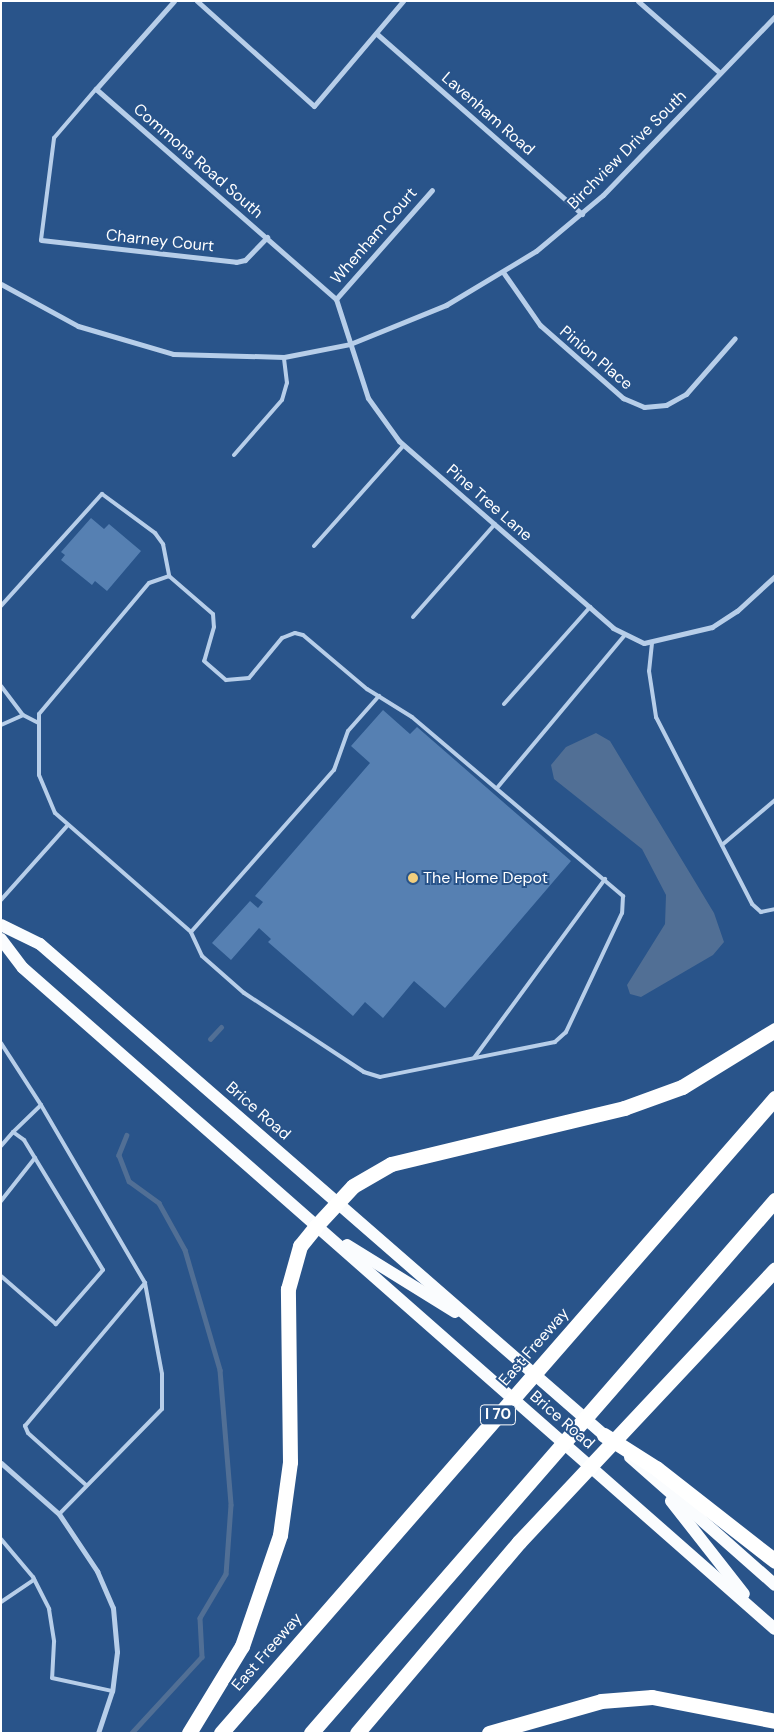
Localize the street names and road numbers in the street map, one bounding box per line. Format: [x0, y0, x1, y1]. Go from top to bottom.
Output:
street label: Lavenham Road [438, 68, 538, 160]
street label: Birchview Drive South [564, 87, 690, 213]
street label: Commons Road South [129, 100, 267, 222]
street label: Whenham Court [327, 184, 421, 288]
street label: Charney Court [105, 226, 215, 256]
street label: Pinion Place [556, 322, 636, 394]
street label: Pine Tree Lane [442, 461, 536, 545]
street label: Brice Road [222, 1078, 294, 1144]
street label: East Freeway [495, 1304, 573, 1390]
street label: Brice Road [526, 1387, 598, 1453]
road number: I 70 [479, 1402, 517, 1428]
street label: East Freeway [228, 1609, 306, 1695]

